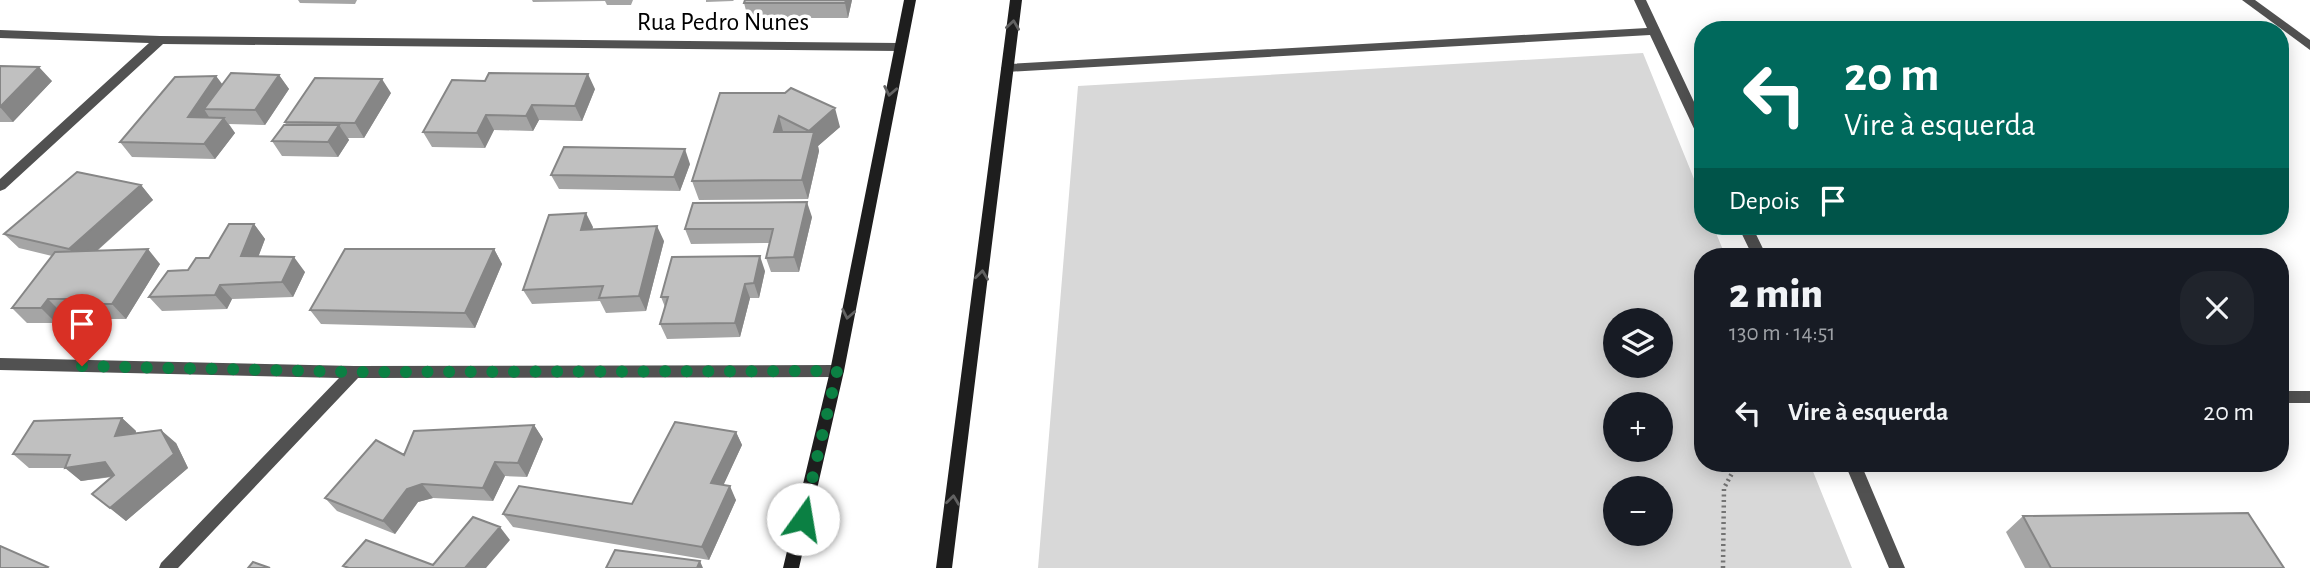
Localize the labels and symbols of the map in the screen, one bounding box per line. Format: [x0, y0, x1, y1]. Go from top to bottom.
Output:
street label: Rua Pedro Nunes [637, 9, 809, 35]
one-way arrow [1005, 19, 1020, 30]
one-way arrow [884, 85, 899, 97]
one-way arrow [974, 269, 989, 280]
pin [52, 294, 112, 366]
one-way arrow [841, 308, 856, 320]
position arrow [766, 482, 840, 556]
one-way arrow [945, 494, 960, 506]

